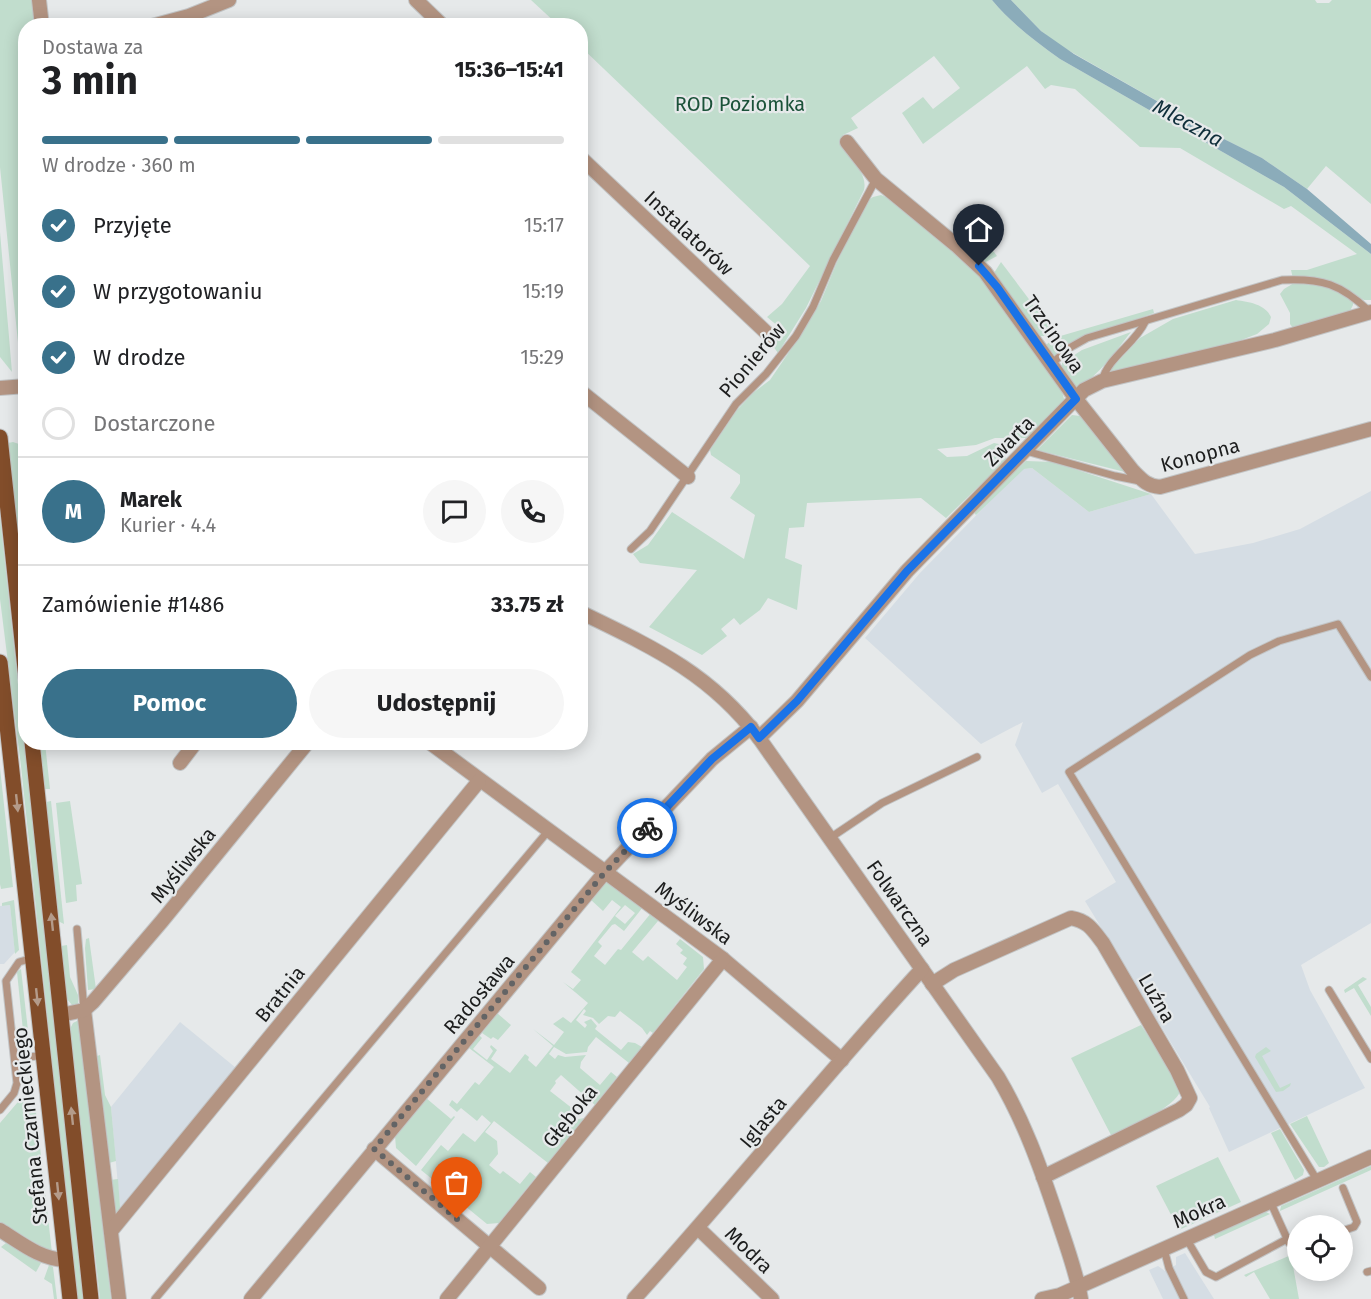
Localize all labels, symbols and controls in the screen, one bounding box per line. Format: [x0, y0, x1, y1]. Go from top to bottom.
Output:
text: Dostawa za [42, 35, 143, 59]
text: 15:36–15:41 [454, 56, 564, 83]
text: 3 min [42, 58, 138, 104]
park label: ROD Poziomka [675, 92, 805, 116]
water label: Mleczna [1148, 93, 1228, 153]
text: W drodze · 360 m [42, 153, 196, 177]
street label: Instalatorów [639, 186, 739, 280]
pin [953, 204, 1004, 266]
icon: check [42, 209, 75, 242]
text: Przyjęte [93, 212, 172, 239]
text: 15:17 [524, 213, 564, 237]
icon: home [962, 213, 995, 246]
icon: check [42, 275, 75, 308]
text: W przygotowaniu [93, 278, 263, 305]
text: 15:19 [522, 279, 564, 303]
street label: Trzcinowa [1019, 290, 1089, 378]
street label: Pionierów [714, 318, 790, 402]
icon: check [42, 341, 75, 374]
text: W drodze [93, 344, 185, 371]
text: 15:29 [520, 345, 564, 369]
text: Dostarczone [93, 410, 216, 437]
street label: Zwarta [979, 411, 1039, 471]
street label: Konopna [1158, 433, 1242, 477]
button: chat [423, 480, 486, 543]
button: phone [501, 480, 564, 543]
text: Marek [120, 486, 182, 513]
text: M [65, 498, 82, 525]
text: Kurier · 4.4 [120, 513, 216, 537]
text: Zamówienie #1486 [42, 591, 224, 618]
text: 33.75 zł [491, 591, 564, 618]
button: Pomoc [42, 669, 297, 738]
button: Udostępnij [309, 669, 564, 738]
one-way arrow [12, 794, 22, 813]
courier [617, 798, 677, 858]
icon: bike [631, 812, 664, 845]
street label: Myśliwska [145, 822, 221, 908]
street label: Folwarczna [862, 855, 938, 951]
street label: Myśliwska [651, 876, 737, 950]
one-way arrow [47, 912, 56, 931]
street label: Radosława [439, 949, 519, 1039]
street label: Bratnia [250, 961, 310, 1027]
street label: Luźna [1133, 969, 1181, 1027]
one-way arrow [33, 988, 42, 1007]
street label: Stefana Czarnieckiego [8, 1026, 52, 1226]
street label: Głęboka [537, 1080, 603, 1152]
street label: Iglasta [735, 1091, 791, 1153]
one-way arrow [67, 1106, 77, 1125]
pin [431, 1157, 482, 1219]
icon: bag [440, 1166, 473, 1199]
one-way arrow [53, 1182, 63, 1201]
street label: Mokra [1169, 1189, 1229, 1233]
map controls [1287, 1215, 1353, 1281]
button: locate [1287, 1215, 1353, 1281]
street label: Modra [720, 1222, 778, 1278]

